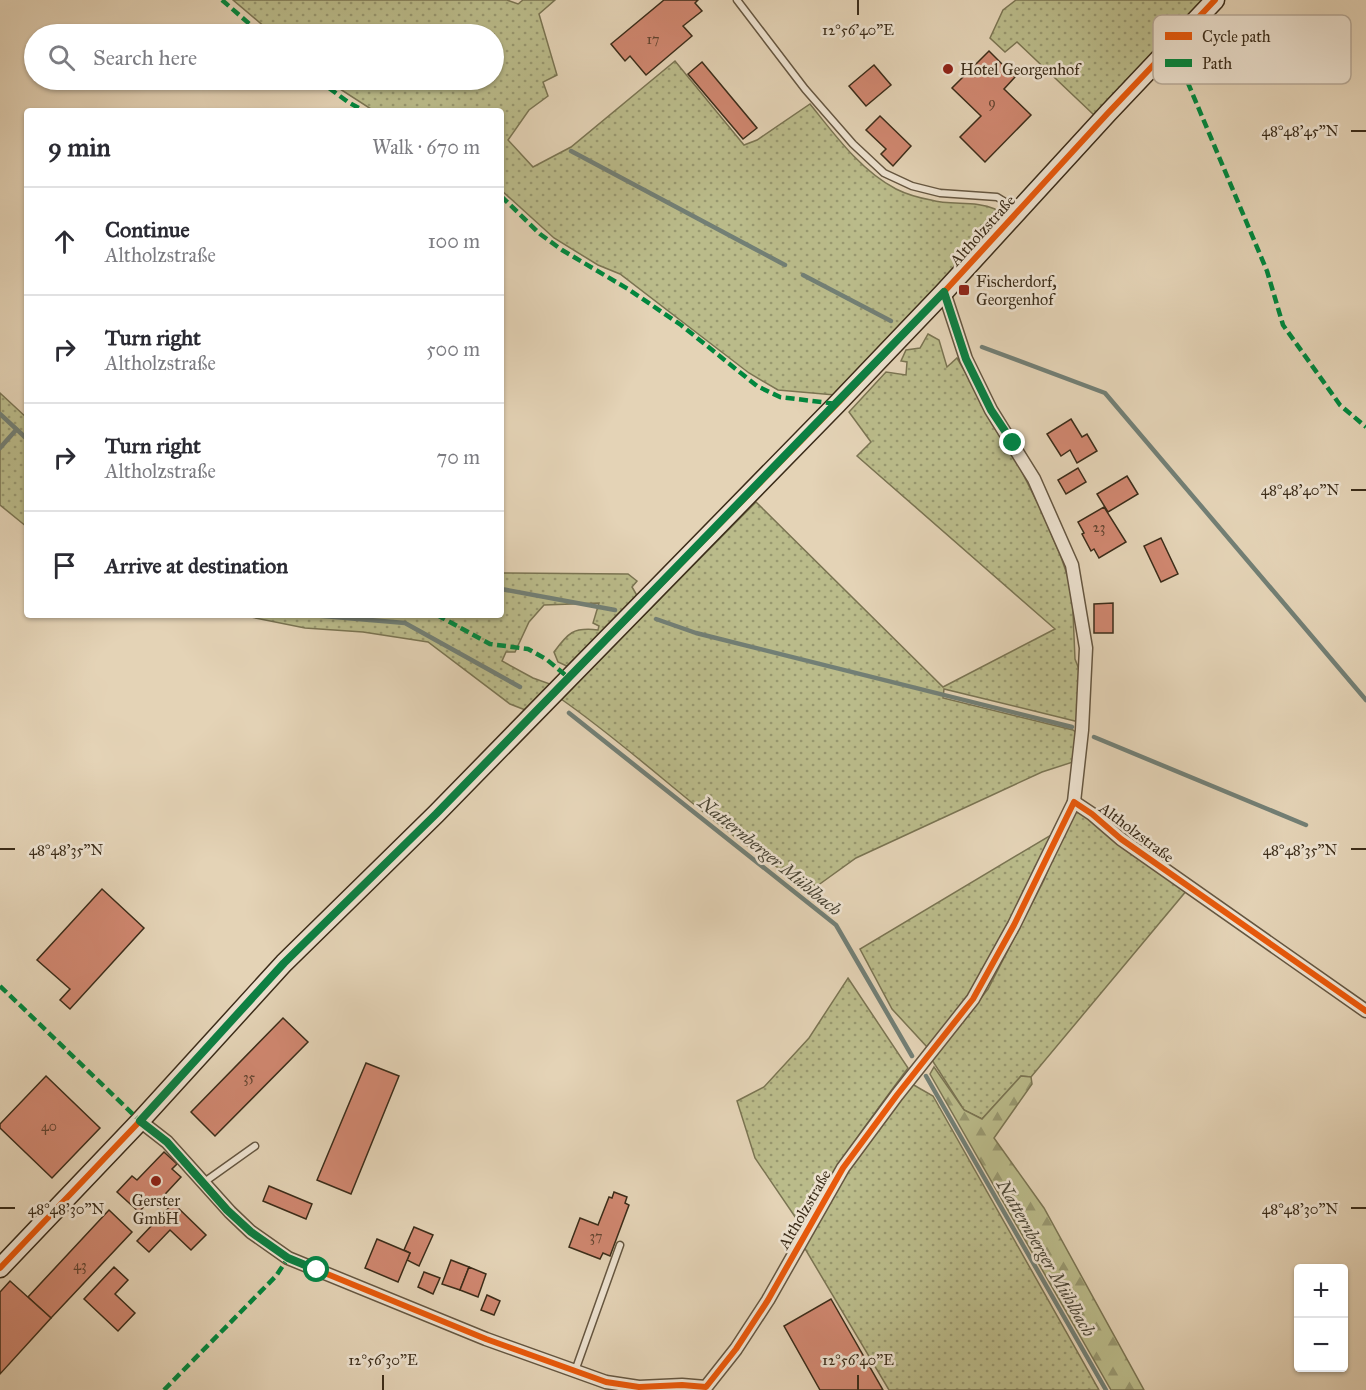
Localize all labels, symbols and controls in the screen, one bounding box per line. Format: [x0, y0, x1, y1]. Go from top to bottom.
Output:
legend [1153, 15, 1351, 84]
text: 12°56'40"E [822, 21, 894, 39]
search box [24, 24, 504, 90]
text: Cycle path [1202, 27, 1271, 46]
house number: 17 [646, 31, 660, 48]
icon: search [45, 41, 78, 74]
text: Search here [93, 44, 197, 71]
text: Path [1202, 54, 1232, 73]
place label: Hotel Georgenhof [960, 60, 1082, 80]
marker: Hotel Georgenhof [941, 62, 955, 76]
house number: 9 [988, 94, 996, 111]
text: 48°48'45"N [1262, 122, 1339, 140]
text: 9 min [48, 131, 111, 163]
text: Walk · 670 m [372, 135, 480, 159]
street label: Altholzstraße [945, 191, 1019, 270]
text: Continue [105, 216, 190, 243]
icon: ahead [48, 225, 81, 258]
text: 100 m [428, 229, 480, 253]
text: Altholzstraße [105, 243, 216, 267]
place label: Fischerdorf, Georgenhof [976, 272, 1057, 310]
marker: Fischerdorf, Georgenhof [957, 283, 971, 297]
text: Turn right [105, 324, 201, 351]
icon: right [48, 333, 81, 366]
text: 500 m [426, 337, 480, 361]
text: Altholzstraße [105, 351, 216, 375]
route end [999, 429, 1025, 455]
text: Turn right [105, 432, 201, 459]
icon: right [48, 441, 81, 474]
text: 70 m [437, 445, 480, 469]
text: Altholzstraße [105, 459, 216, 483]
text: 48°48'40"N [1261, 481, 1340, 499]
house number: 23 [1093, 519, 1105, 536]
icon: arrive [48, 549, 81, 582]
text: Arrive at destination [105, 552, 288, 579]
water label: Natternberger Mühlbach [693, 791, 846, 921]
street label: Altholzstraße [1095, 798, 1178, 867]
text: 48°48'35"N [29, 841, 104, 859]
text: 48°48'35"N [1263, 841, 1338, 859]
house number: 35 [243, 1069, 256, 1086]
house number: 40 [41, 1118, 57, 1135]
street label: Altholzstraße [774, 1166, 835, 1253]
marker: Gerster GmbH [149, 1174, 163, 1188]
water label: Natternberger Mühlbach [991, 1175, 1100, 1341]
place label: Gerster GmbH [132, 1191, 180, 1228]
text: 48°48'30"N [28, 1200, 104, 1218]
text: 48°48'30"N [1262, 1200, 1338, 1218]
house number: 37 [589, 1228, 603, 1245]
route start [303, 1256, 329, 1282]
house number: 43 [73, 1257, 87, 1274]
map controls [1294, 1264, 1348, 1372]
button: + [1294, 1264, 1348, 1318]
button: − [1294, 1318, 1348, 1372]
text: 12°56'30"E [348, 1351, 418, 1369]
text: 12°56'40"E [822, 1351, 894, 1369]

